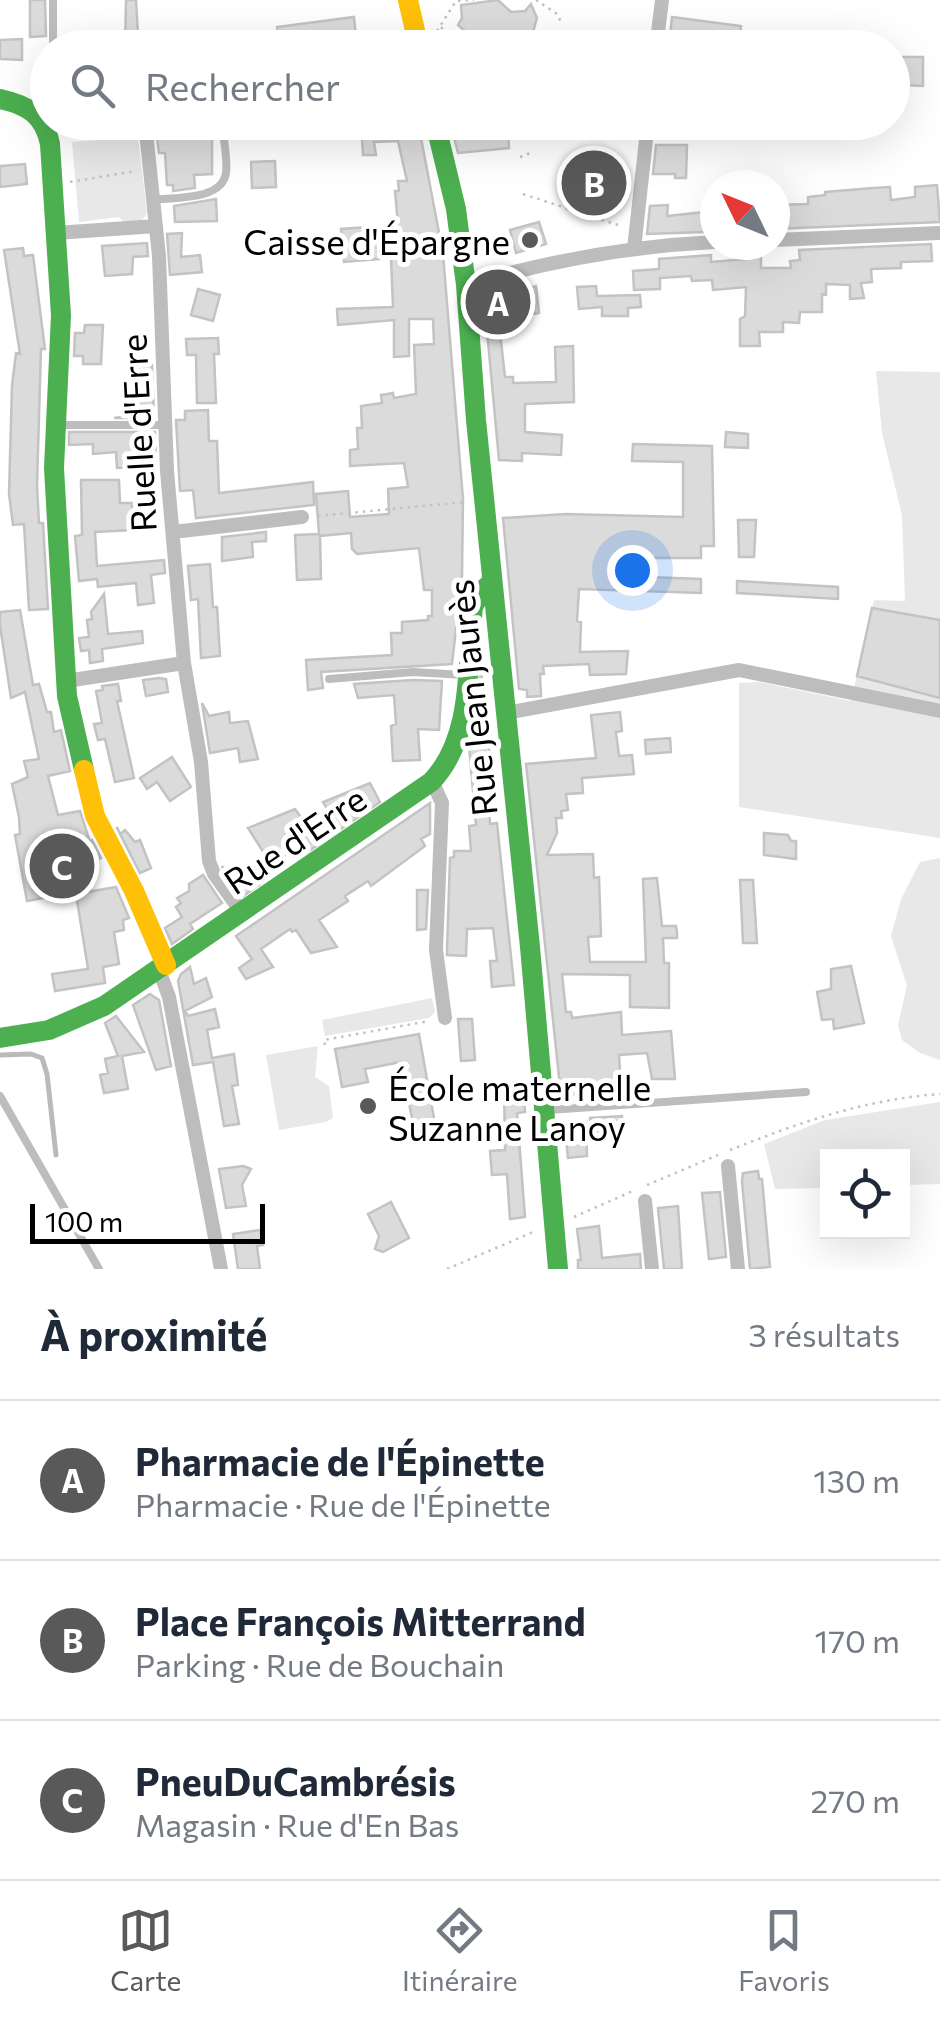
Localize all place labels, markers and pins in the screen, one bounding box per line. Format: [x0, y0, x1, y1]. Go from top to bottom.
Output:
pin: B [562, 146, 626, 220]
place label: Caisse d'Épargne [243, 219, 510, 262]
marker: Caisse d'Épargne [519, 229, 541, 251]
pin: A [466, 264, 530, 340]
pin: C [30, 828, 94, 904]
place label: École maternelle Suzanne Lanoy [388, 1065, 651, 1148]
marker: École maternelle Suzanne Lanoy [357, 1095, 379, 1117]

